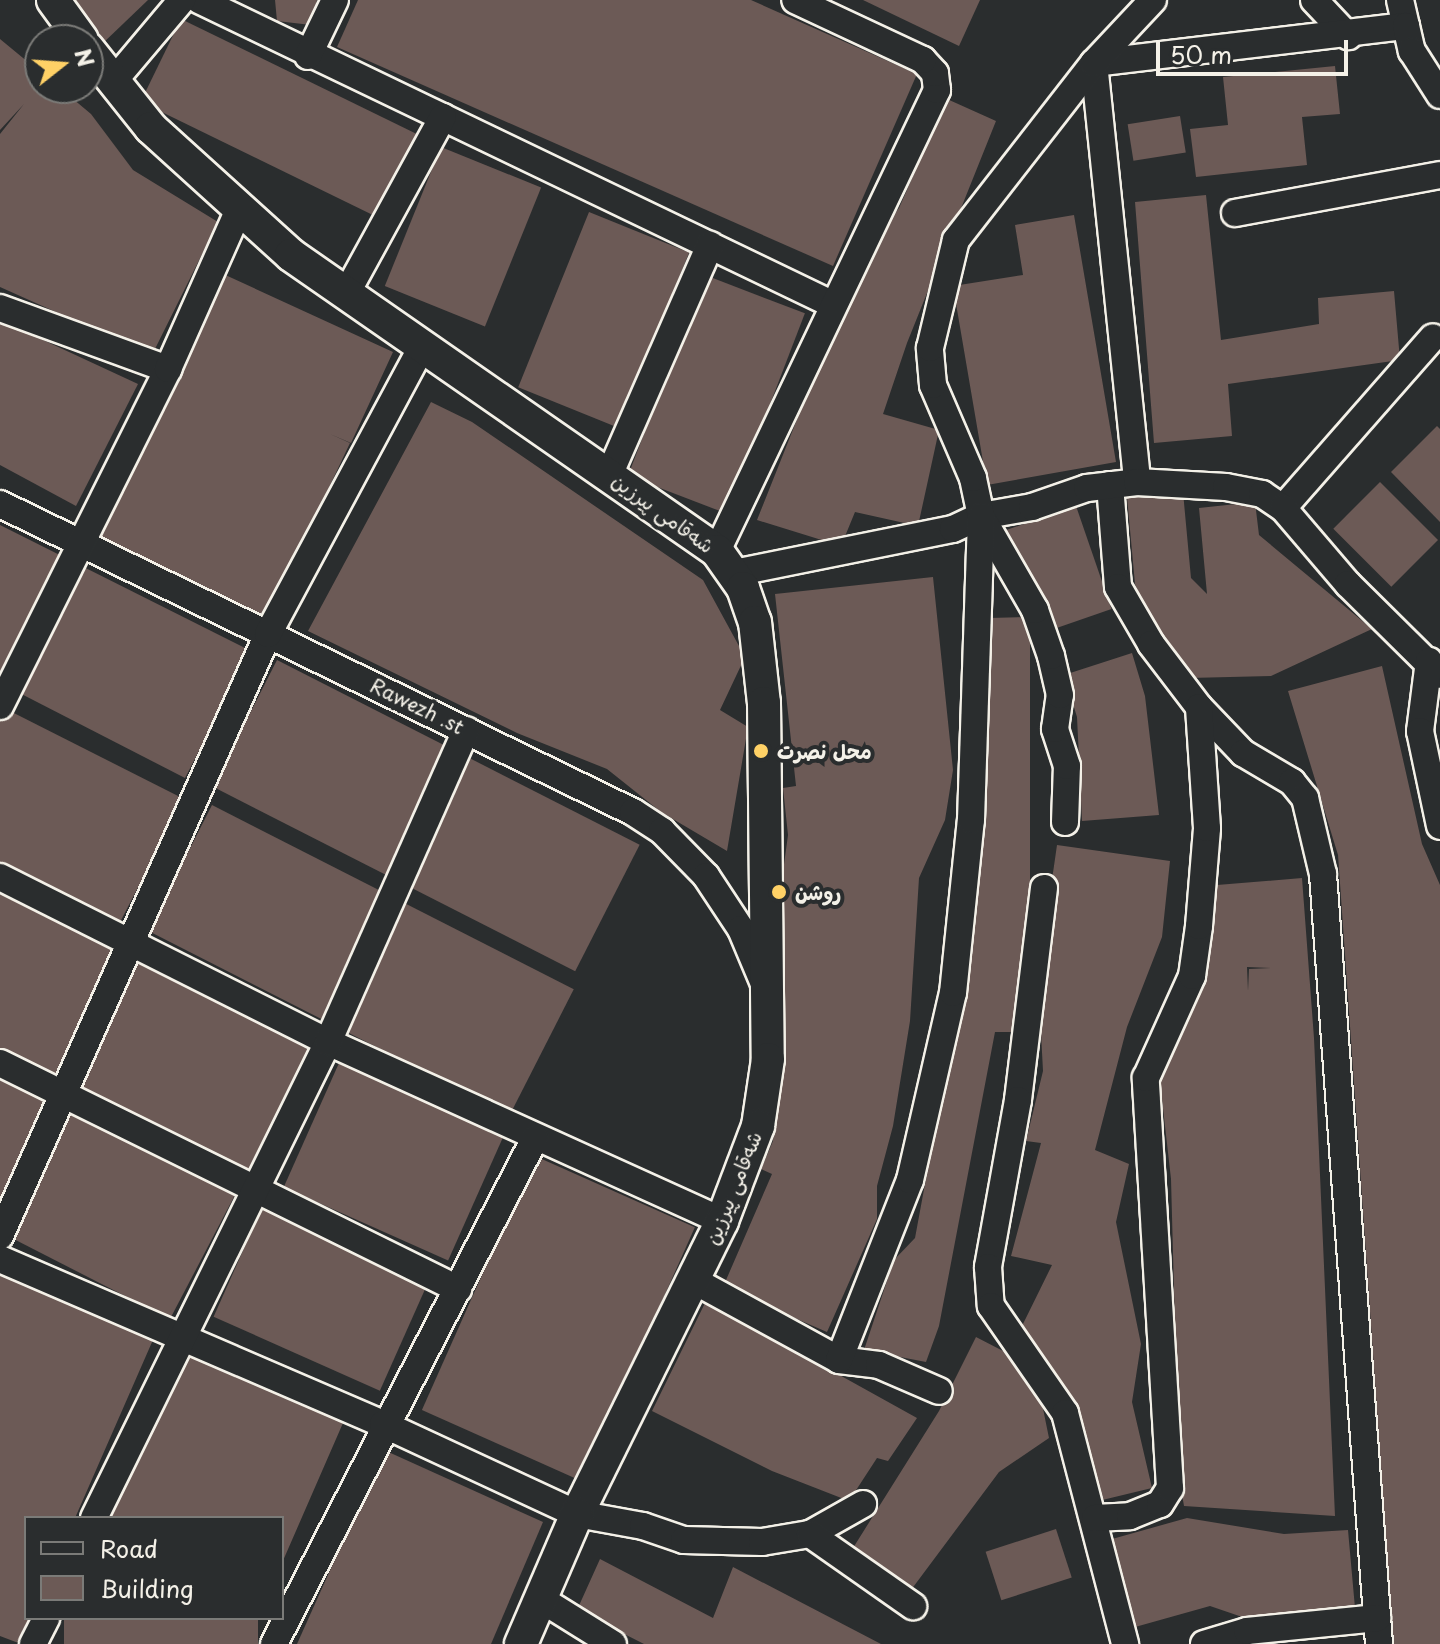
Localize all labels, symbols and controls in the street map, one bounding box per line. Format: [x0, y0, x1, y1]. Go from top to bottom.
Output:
north arrow [24, 24, 104, 104]
scale bar [1160, 24, 1352, 74]
text: 50 m [1170, 36, 1232, 72]
text: N [67, 44, 104, 71]
street label: شەقامی پیرزین [607, 468, 719, 558]
street label: Rawezh .st [366, 673, 468, 739]
place label: محل نصرت [777, 739, 872, 763]
marker: محل نصرت [752, 742, 770, 760]
place label: روشن [795, 880, 841, 904]
marker: روشن [770, 883, 788, 901]
street label: شەقامی پیرزین [699, 1128, 767, 1248]
legend [24, 1516, 284, 1620]
text: Road [100, 1530, 158, 1566]
text: Building [100, 1570, 194, 1606]

